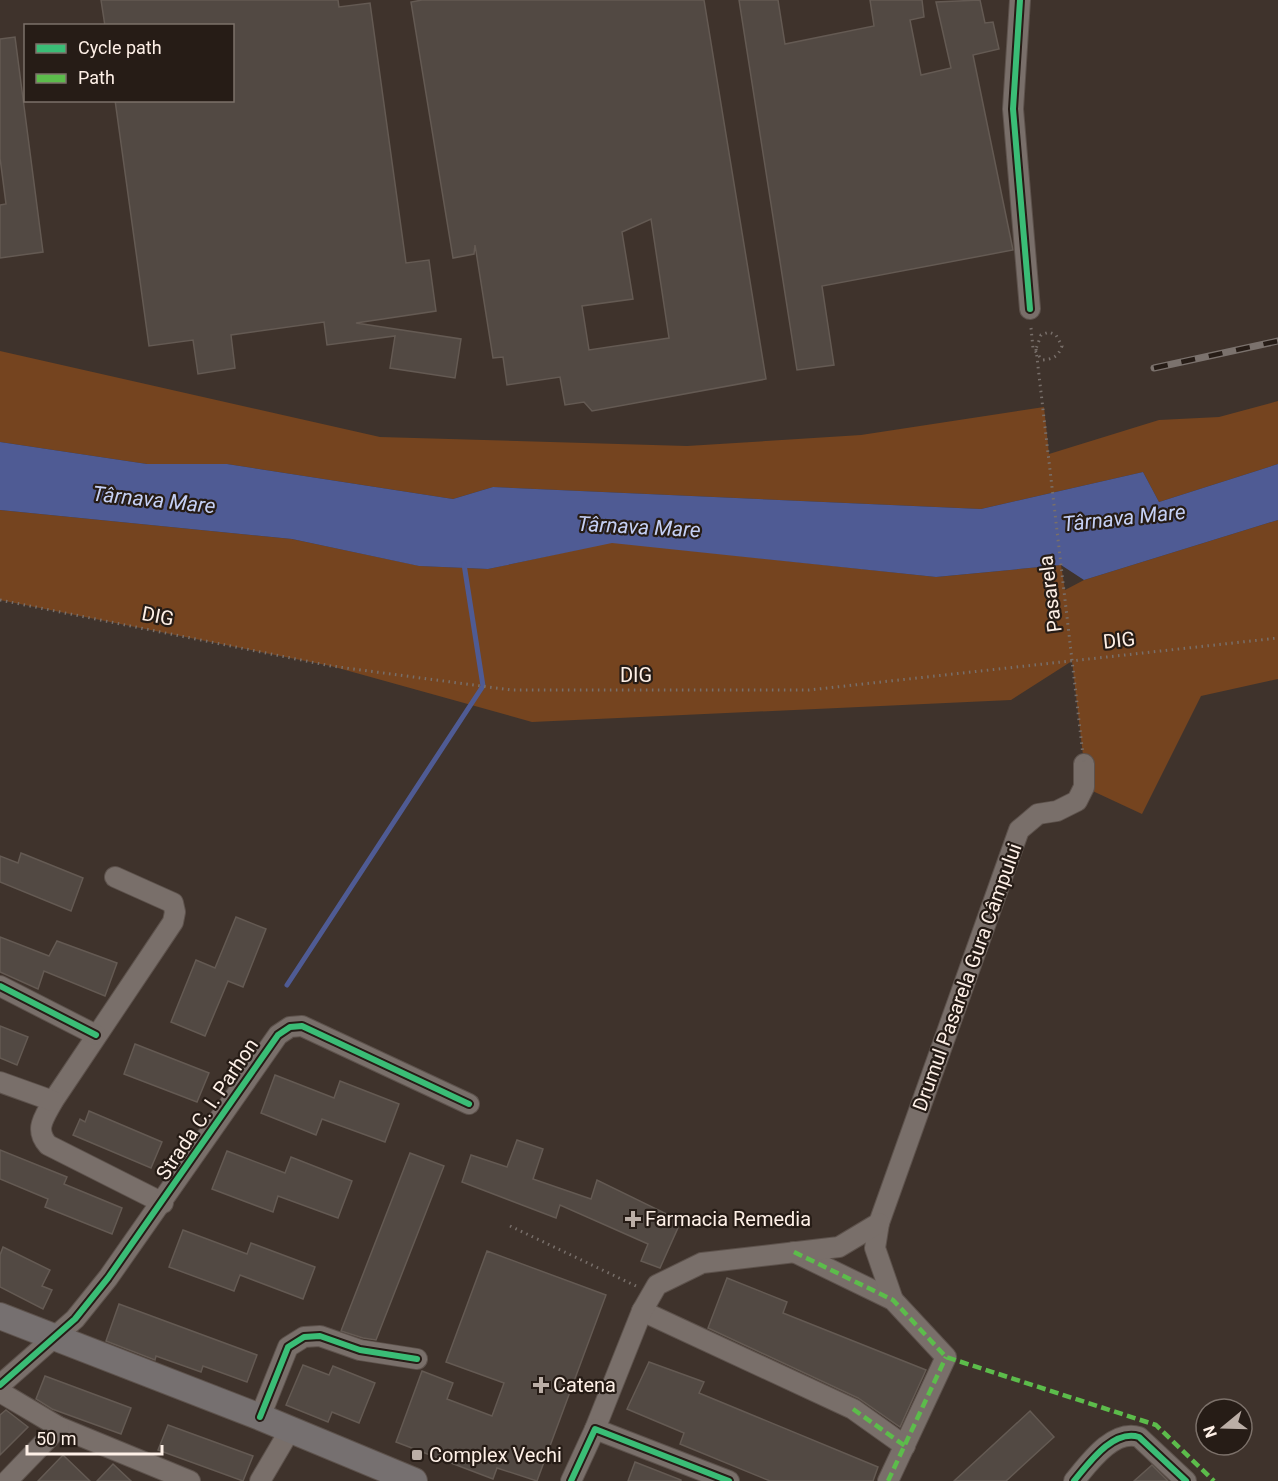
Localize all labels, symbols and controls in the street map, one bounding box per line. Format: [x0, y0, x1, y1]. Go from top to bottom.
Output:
legend [24, 24, 234, 102]
text: Cycle path [78, 37, 162, 58]
text: Path [78, 67, 115, 88]
water label: Târnava Mare [91, 482, 217, 518]
water label: Târnava Mare [1061, 500, 1187, 536]
water label: Târnava Mare [577, 512, 701, 542]
street label: Pasarela [1033, 554, 1067, 634]
street label: DIG [140, 601, 176, 631]
street label: DIG [1102, 626, 1136, 654]
street label: DIG [620, 663, 652, 687]
street label: Drumul Pasarela Gura Câmpului [907, 840, 1027, 1114]
street label: Strada C. I. Parhon [151, 1034, 263, 1184]
place label: Farmacia Remedia [645, 1207, 811, 1231]
marker: Farmacia Remedia [626, 1212, 640, 1226]
place label: Catena [553, 1373, 616, 1397]
marker: Catena [534, 1378, 548, 1392]
north arrow [1194, 1397, 1254, 1457]
scale bar [27, 1418, 162, 1456]
text: N [1199, 1423, 1221, 1440]
text: 50 m [36, 1428, 76, 1449]
place label: Complex Vechi [429, 1443, 562, 1467]
marker: Complex Vechi [410, 1448, 424, 1462]

